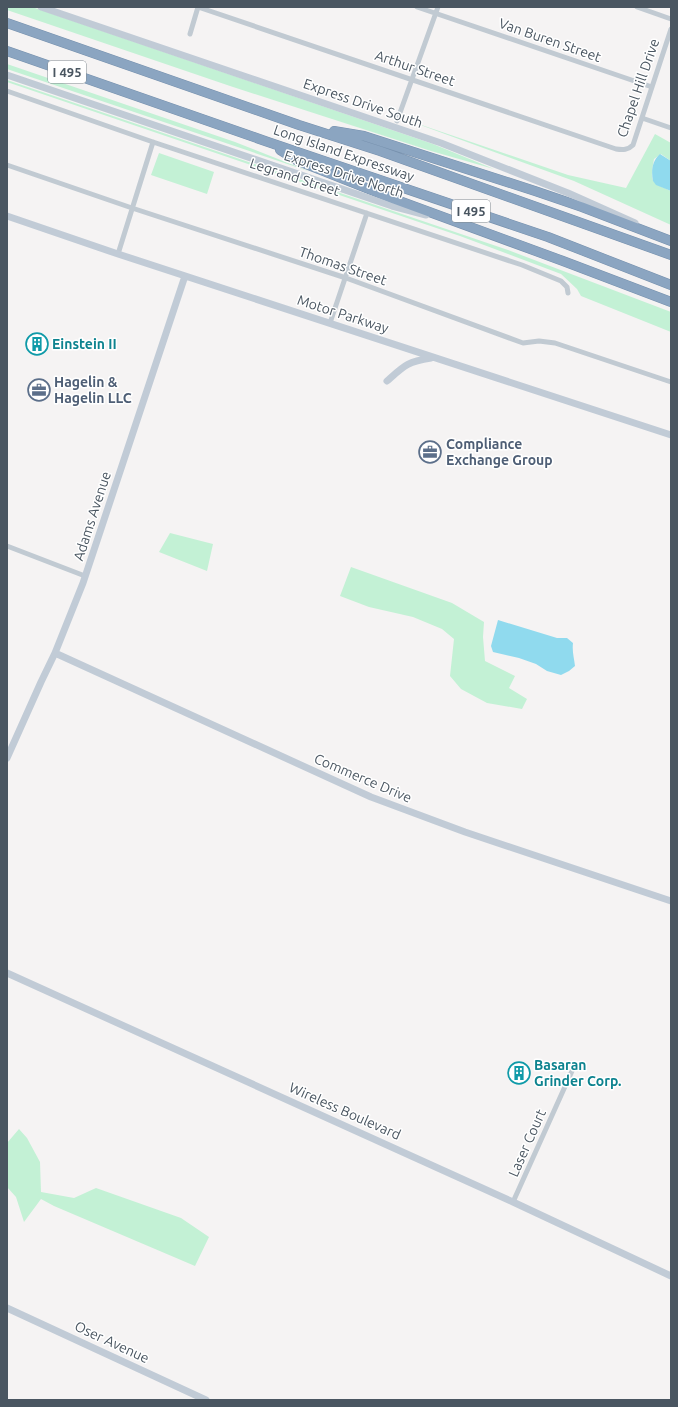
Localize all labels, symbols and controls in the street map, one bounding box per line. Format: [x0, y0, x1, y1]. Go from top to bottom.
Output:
street label: Van Buren Street [497, 15, 604, 65]
street label: Chapel Hill Drive [614, 37, 662, 139]
street label: Arthur Street [373, 47, 458, 89]
road number: I 495 [48, 61, 86, 83]
street label: Express Drive South [301, 75, 425, 131]
street label: Long Island Expressway [272, 121, 417, 185]
street label: Express Drive North [282, 147, 406, 201]
street label: Legrand Street [248, 155, 343, 199]
road number: I 495 [452, 200, 490, 222]
street label: Thomas Street [297, 244, 389, 289]
street label: Motor Parkway [295, 292, 391, 336]
building icon: Einstein II [24, 331, 50, 357]
place label: Einstein II [52, 336, 117, 352]
place label: Hagelin & Hagelin LLC [54, 374, 132, 406]
office icon: Hagelin & Hagelin LLC [26, 377, 52, 403]
place label: Compliance Exchange Group [446, 436, 553, 468]
office icon: Compliance Exchange Group [417, 439, 443, 465]
street label: Adams Avenue [70, 469, 114, 563]
street label: Commerce Drive [312, 750, 414, 806]
place label: Basaran Grinder Corp. [534, 1057, 622, 1089]
building icon: Basaran Grinder Corp. [506, 1060, 532, 1086]
street label: Wireless Boulevard [287, 1079, 403, 1143]
street label: Laser Court [505, 1106, 549, 1179]
street label: Oser Avenue [72, 1318, 152, 1366]

